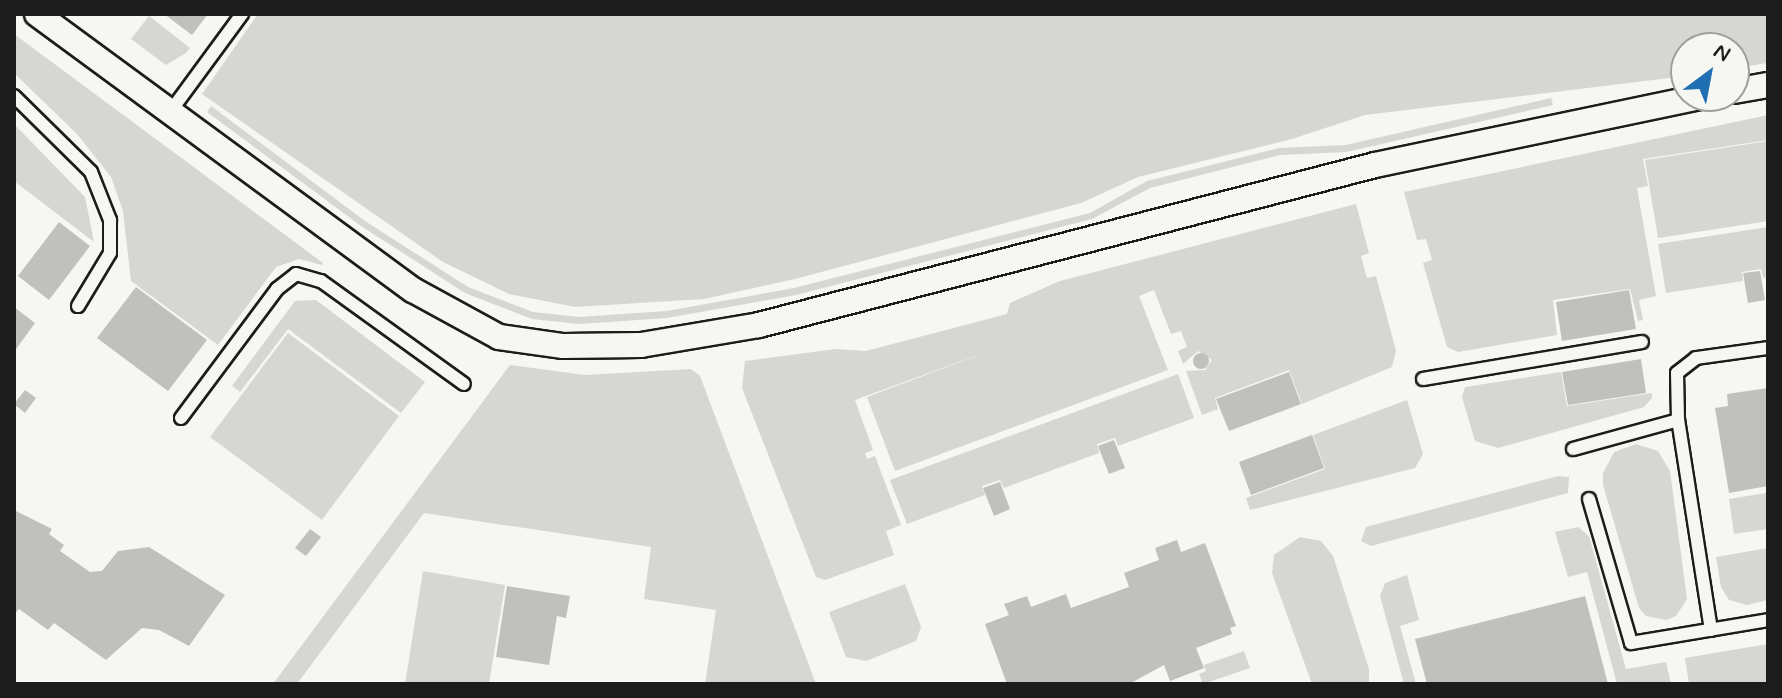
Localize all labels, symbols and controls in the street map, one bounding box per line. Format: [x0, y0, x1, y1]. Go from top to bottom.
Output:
north arrow [1670, 32, 1750, 112]
text: N [1708, 38, 1735, 69]

